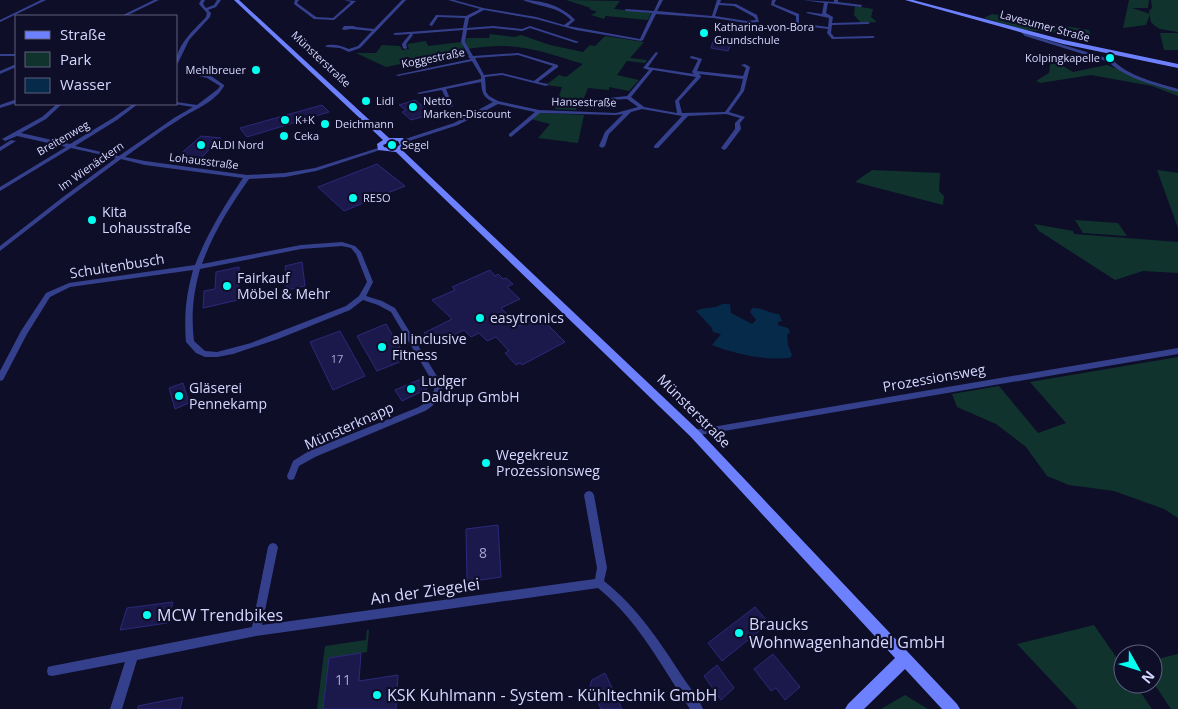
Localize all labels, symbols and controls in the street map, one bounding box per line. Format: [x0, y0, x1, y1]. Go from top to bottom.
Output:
street label: Lavesumer Straße [998, 6, 1092, 45]
legend [15, 15, 178, 105]
place label: Katharina-von-Bora Grundschule [714, 19, 814, 47]
text: Straße [60, 24, 106, 44]
street label: Münsterstraße [288, 27, 354, 90]
marker: Katharina-von-Bora Grundschule [698, 27, 710, 39]
street label: Koggestraße [400, 44, 466, 71]
text: Park [60, 49, 91, 69]
place label: Kolpingkapelle [1025, 50, 1100, 65]
marker: Kolpingkapelle [1104, 52, 1116, 64]
place label: Mehlbreuer [186, 62, 246, 77]
marker: Mehlbreuer [250, 64, 262, 76]
text: Wasser [60, 74, 111, 94]
place label: Lidl [376, 93, 394, 108]
place label: Netto Marken-Discount [423, 93, 511, 121]
street label: Hansestraße [551, 93, 617, 110]
marker: Lidl [360, 95, 372, 107]
marker: Netto Marken-Discount [407, 101, 419, 113]
place label: K+K [295, 112, 315, 127]
marker: K+K [279, 114, 291, 126]
place label: Deichmann [335, 116, 394, 131]
street label: Breitenweg [34, 117, 92, 159]
marker: Deichmann [319, 118, 331, 130]
place label: Ceka [294, 128, 319, 143]
marker: Ceka [278, 130, 290, 142]
street label: Im Wienäckern [55, 137, 126, 194]
place label: ALDI Nord [211, 137, 264, 152]
place label: Segel [402, 137, 429, 152]
marker: ALDI Nord [195, 139, 207, 151]
marker: Segel [386, 139, 398, 151]
street label: Lohausstraße [168, 149, 240, 172]
place label: RESO [363, 190, 391, 205]
marker: RESO [347, 192, 359, 204]
place label: Kita Lohausstraße [102, 202, 191, 237]
marker: Kita Lohausstraße [86, 214, 98, 226]
street label: Schultenbusch [68, 249, 166, 282]
place label: Fairkauf Möbel & Mehr [237, 268, 330, 303]
marker: Fairkauf Möbel & Mehr [221, 280, 233, 292]
place label: easytronics [490, 308, 564, 327]
marker: easytronics [474, 312, 486, 324]
place label: all inclusive Fitness [392, 329, 467, 364]
marker: all inclusive Fitness [376, 341, 388, 353]
house number: 17 [331, 351, 343, 366]
street label: Prozessionsweg [881, 359, 987, 396]
street label: Münsterstraße [653, 370, 735, 452]
place label: Ludger Daldrup GmbH [421, 371, 520, 406]
place label: Gläserei Pennekamp [189, 378, 267, 413]
marker: Ludger Daldrup GmbH [405, 383, 417, 395]
marker: Gläserei Pennekamp [173, 390, 185, 402]
street label: Münsterknapp [301, 397, 396, 454]
place label: Wegekreuz Prozessionsweg [496, 445, 600, 480]
marker: Wegekreuz Prozessionsweg [480, 457, 492, 469]
house number: 8 [479, 543, 487, 562]
street label: An der Ziegelei [369, 572, 481, 610]
place label: MCW Trendbikes [157, 604, 283, 626]
marker: MCW Trendbikes [141, 609, 153, 621]
place label: Braucks Wohnwagenhandel GmbH [749, 613, 945, 653]
marker: Braucks Wohnwagenhandel GmbH [733, 627, 745, 639]
north arrow [1113, 644, 1163, 694]
text: N [1138, 667, 1159, 688]
house number: 11 [335, 670, 351, 689]
place label: KSK Kuhlmann - System - Kühltechnik GmbH [387, 684, 717, 706]
marker: KSK Kuhlmann - System - Kühltechnik GmbH [371, 689, 383, 701]

